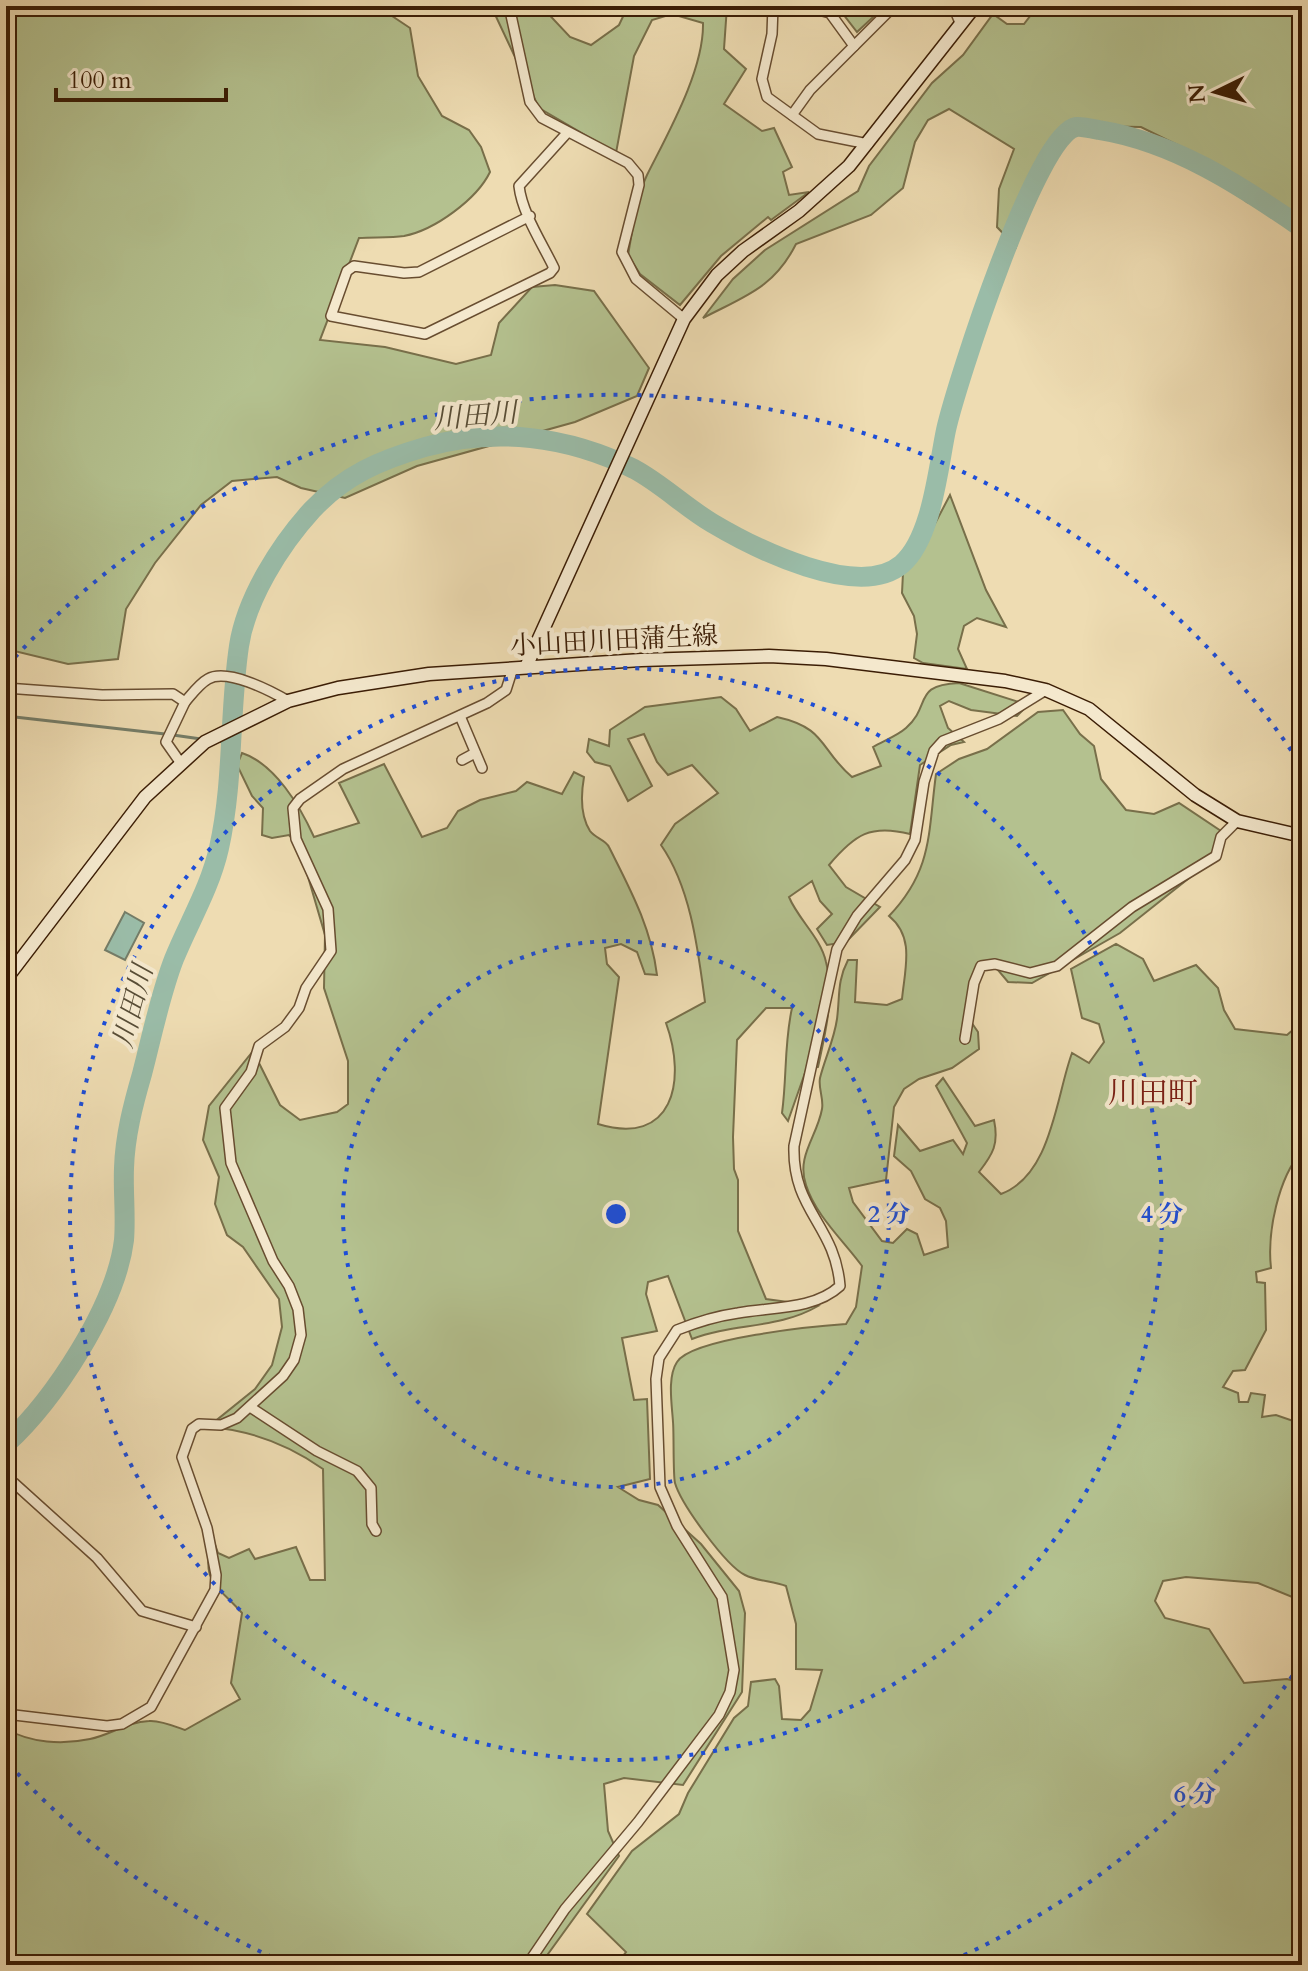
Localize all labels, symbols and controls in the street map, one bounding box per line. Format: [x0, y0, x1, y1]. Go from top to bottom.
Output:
scale bar [56, 52, 226, 102]
north arrow [1176, 52, 1256, 132]
text: 100 m [68, 64, 132, 97]
text: N [1181, 83, 1213, 104]
water label: 川田川 [432, 393, 522, 439]
street label: 小山田川田蒲生線 [509, 618, 719, 663]
water label: 川田川 [104, 958, 163, 1052]
district label: 川田町 [1108, 1073, 1198, 1114]
text: 2 分 [868, 1198, 910, 1231]
text: 4 分 [1141, 1198, 1183, 1231]
centre of rings [602, 1200, 630, 1228]
text: 6 分 [1174, 1778, 1216, 1811]

